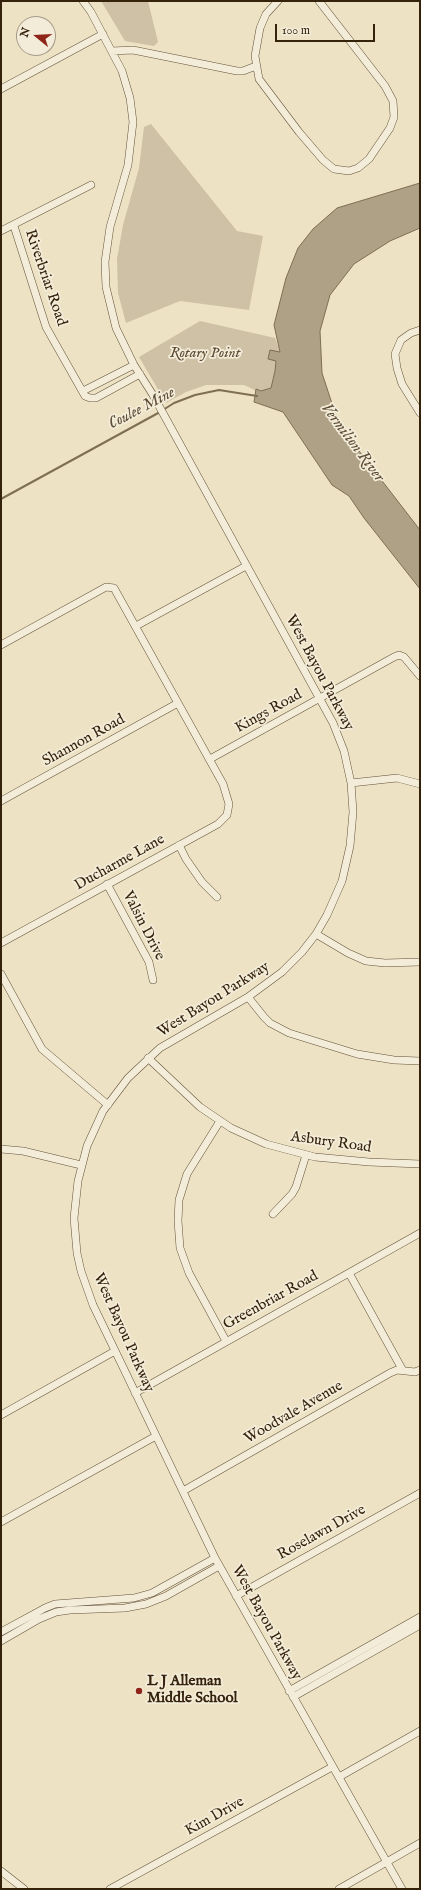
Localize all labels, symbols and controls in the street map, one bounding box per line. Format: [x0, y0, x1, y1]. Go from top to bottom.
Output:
north arrow [16, 16, 56, 56]
scale bar [277, 16, 377, 42]
text: 100 m [282, 23, 310, 38]
text: N [17, 26, 34, 39]
street label: Riverbriar Road [20, 227, 70, 329]
park label: Rotary Point [170, 345, 240, 363]
water label: Coulee Mine [106, 384, 178, 434]
water label: Vermilion River [316, 400, 388, 486]
street label: West Bayou Parkway [281, 612, 357, 734]
street label: Kings Road [233, 686, 305, 738]
street label: Shannon Road [40, 711, 128, 771]
street label: Ducharme Lane [72, 831, 168, 895]
street label: Valsin Drive [118, 889, 168, 963]
street label: West Bayou Parkway [155, 958, 273, 1042]
street label: Asbury Road [290, 1128, 372, 1158]
street label: Greenbriar Road [220, 1267, 322, 1335]
street label: West Bayou Parkway [89, 1271, 157, 1395]
street label: Woodvale Avenue [242, 1378, 346, 1448]
street label: Roselawn Drive [275, 1501, 369, 1565]
street label: West Bayou Parkway [227, 1562, 305, 1684]
place label: L J Alleman Middle School [147, 1673, 238, 1708]
marker: L J Alleman Middle School [134, 1686, 144, 1696]
street label: Kim Drive [182, 1793, 248, 1841]

